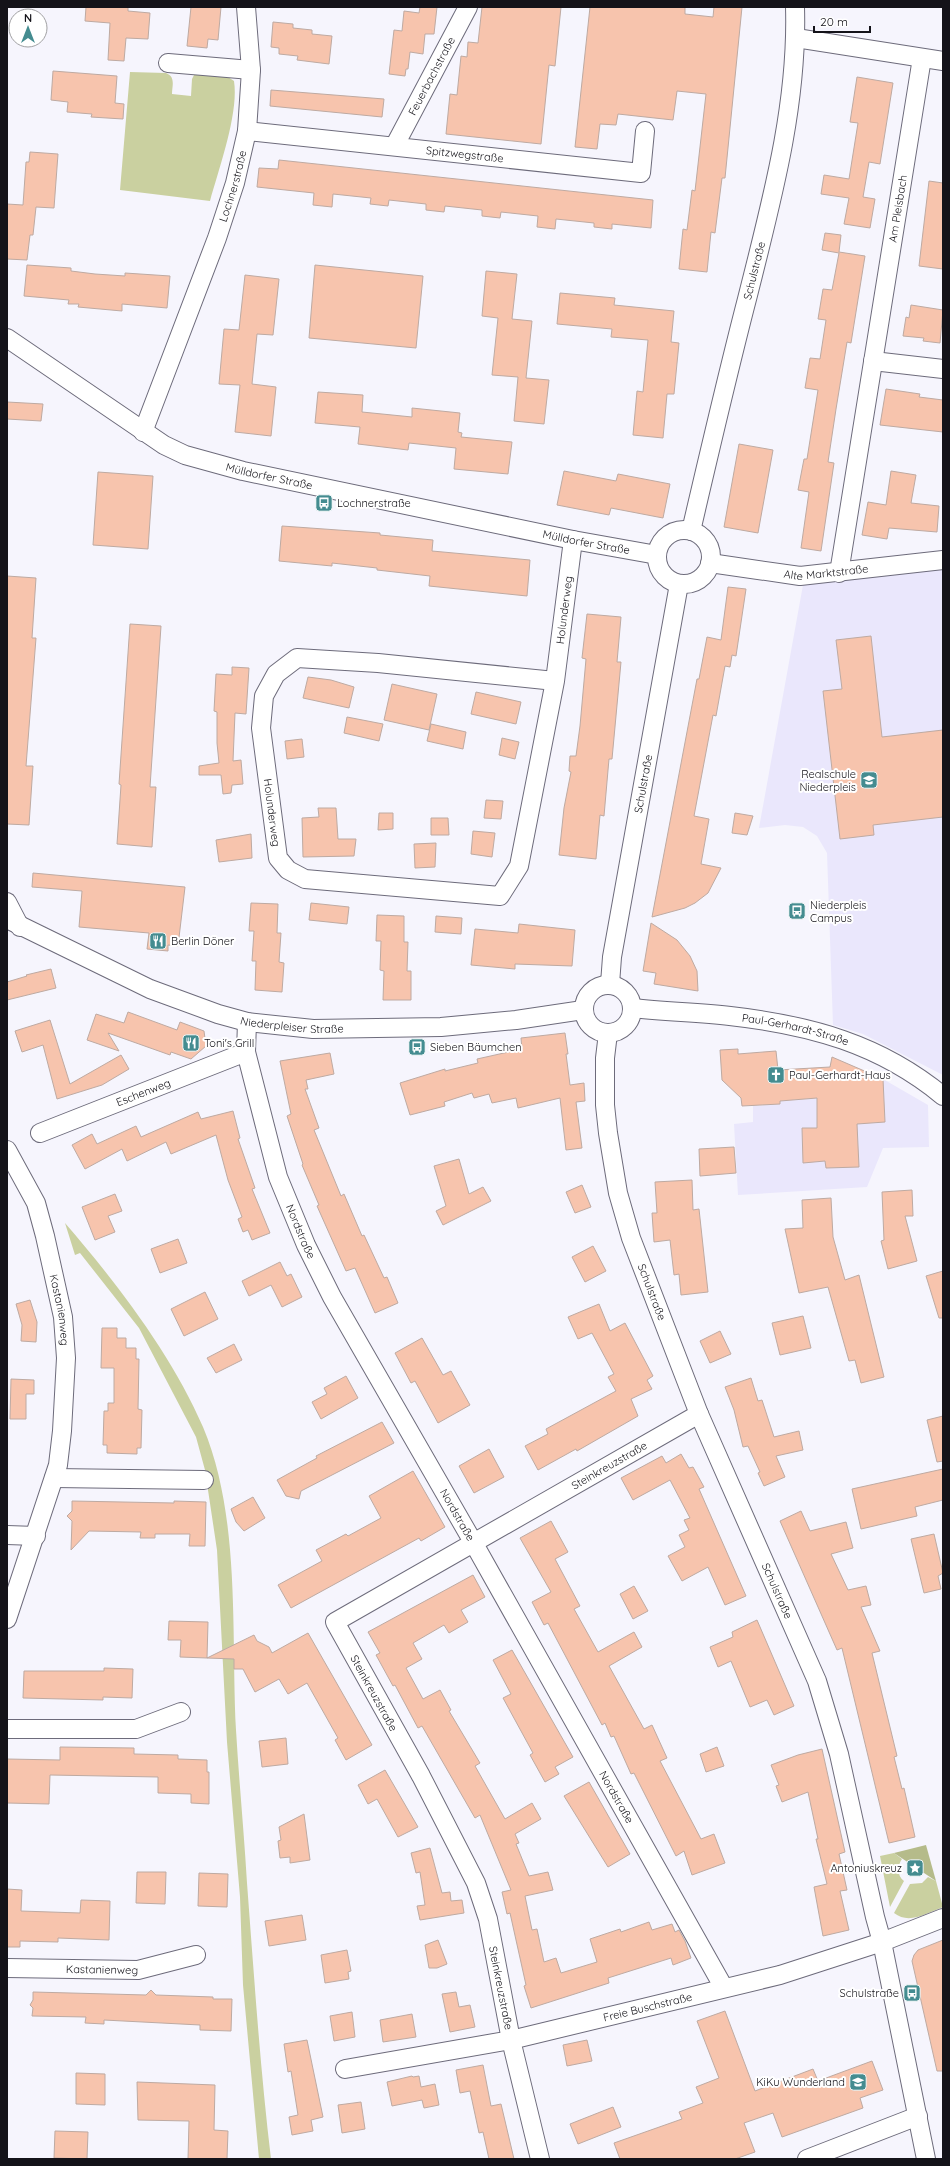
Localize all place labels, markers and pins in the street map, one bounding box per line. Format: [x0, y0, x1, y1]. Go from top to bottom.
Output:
bus stop icon: Lochnerstraße [314, 493, 334, 513]
place label: Lochnerstraße [337, 496, 411, 510]
place label: Realschule Niederpleis [799, 767, 856, 794]
school or university icon: Realschule Niederpleis [859, 770, 879, 790]
place label: Niederpleis Campus [810, 898, 867, 925]
bus stop icon: Niederpleis Campus [787, 901, 807, 921]
restaurant icon: Berlin Döner [148, 931, 168, 951]
place label: Berlin Döner [171, 934, 235, 948]
restaurant icon: Toni's Grill [181, 1033, 201, 1053]
place label: Toni's Grill [204, 1036, 254, 1050]
bus stop icon: Sieben Bäumchen [407, 1037, 427, 1057]
place label: Sieben Bäumchen [430, 1040, 522, 1054]
church icon: Paul-Gerhardt-Haus [766, 1065, 786, 1085]
place label: Paul-Gerhardt-Haus [789, 1068, 891, 1082]
place icon: Antoniuskreuz [905, 1858, 925, 1878]
place label: Antoniuskreuz [830, 1861, 902, 1875]
bus stop icon: Schulstraße [902, 1983, 922, 2003]
place label: Schulstraße [840, 1986, 899, 2000]
school or university icon: KiKu Wunderland [848, 2072, 868, 2092]
place label: KiKu Wunderland [756, 2075, 845, 2089]

